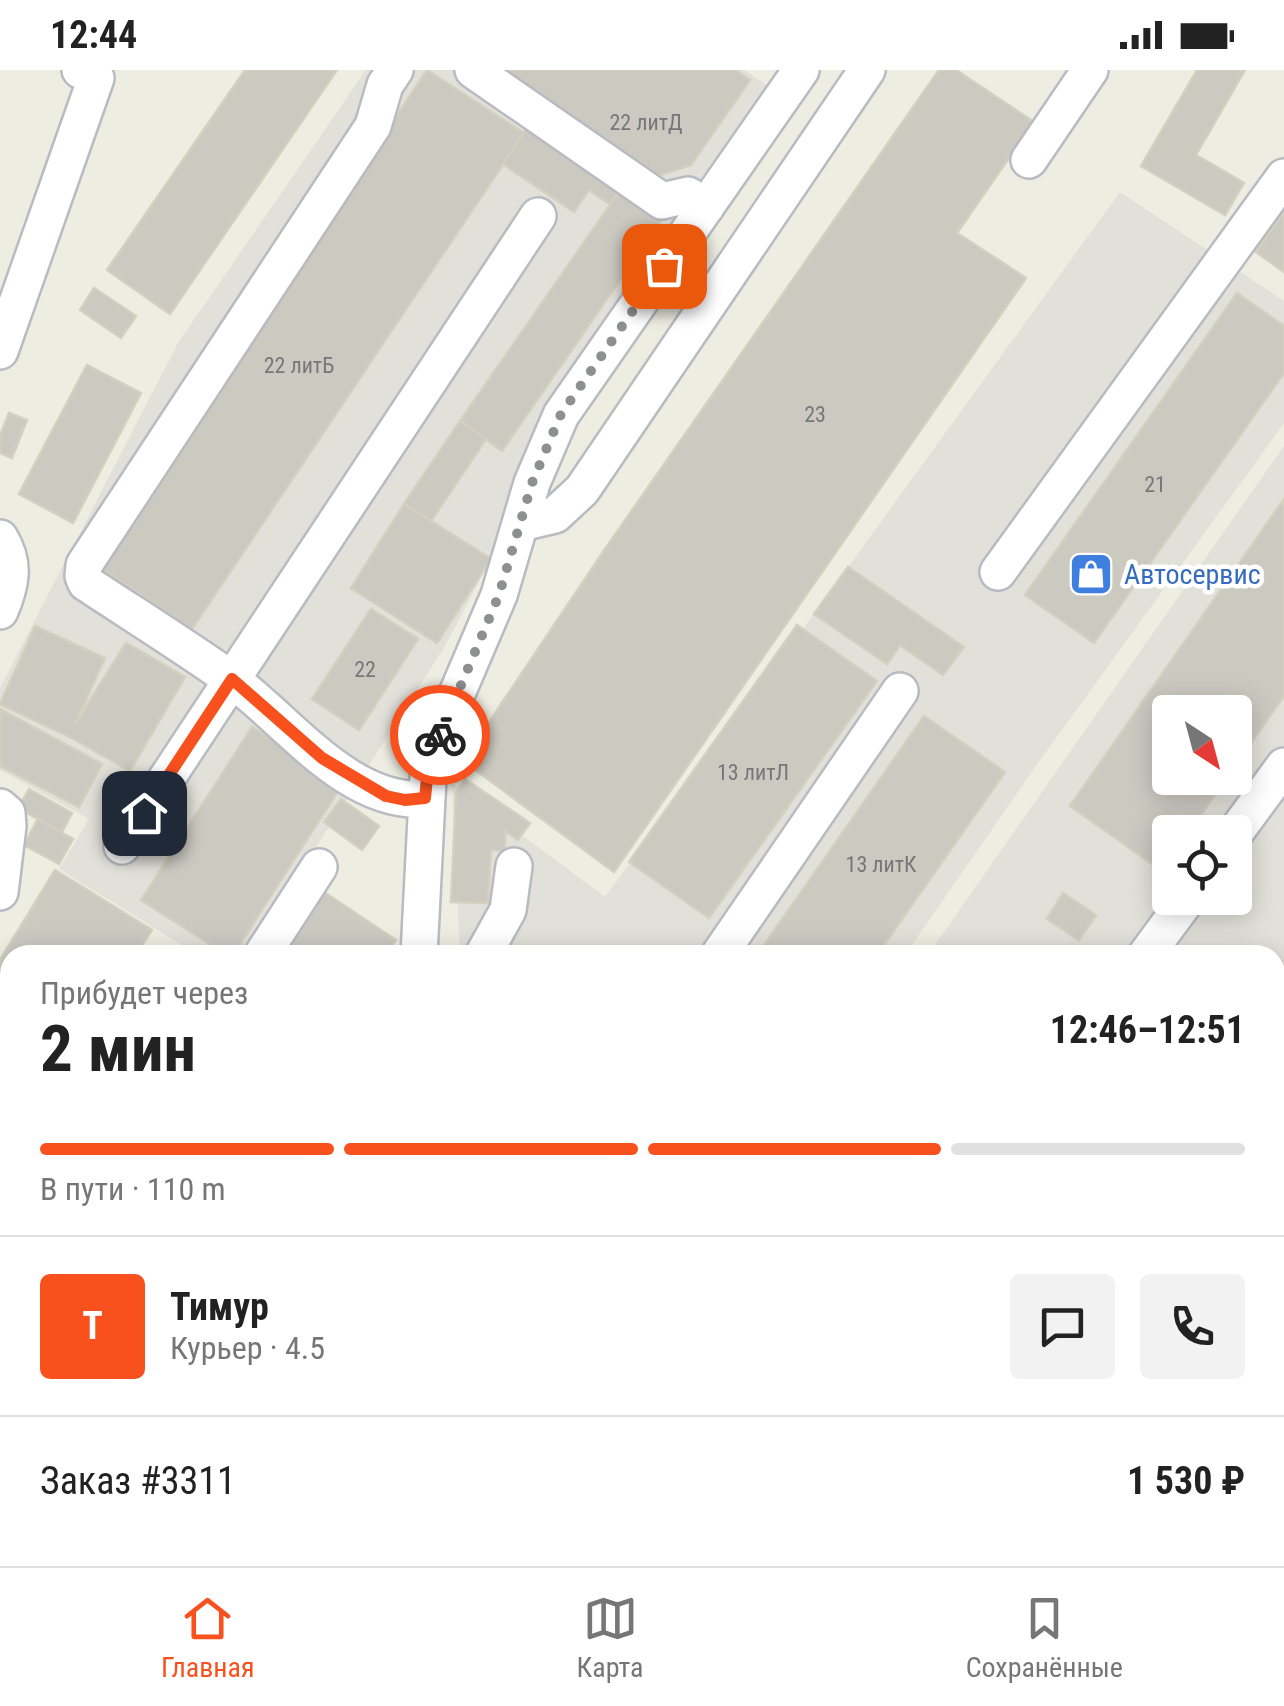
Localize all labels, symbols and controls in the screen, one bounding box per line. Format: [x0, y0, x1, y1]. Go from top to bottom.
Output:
text: 12:44 [50, 13, 137, 57]
house number: 22 литД [609, 110, 683, 135]
pin [622, 224, 707, 309]
icon: bag [637, 239, 692, 294]
house number: 22 литБ [264, 353, 334, 378]
house number: 23 [804, 402, 826, 427]
house number: 21 [1144, 472, 1166, 497]
shop icon: Автосервис [1068, 551, 1114, 597]
place label: Автосервис [1124, 558, 1261, 591]
house number: 22 [354, 657, 376, 682]
courier [390, 685, 490, 785]
north arrow [1152, 695, 1252, 795]
map controls [1152, 695, 1252, 915]
icon: bike [413, 708, 468, 763]
house number: 13 литЛ [717, 760, 789, 785]
pin [102, 771, 187, 856]
icon: home [117, 786, 172, 841]
button: locate [1152, 815, 1252, 915]
house number: 13 литК [846, 852, 917, 877]
text: Прибудет через [40, 974, 248, 1012]
text: 12:46–12:51 [1050, 1008, 1245, 1052]
text: 2 мин [40, 1011, 196, 1087]
text: В пути · 110 m [40, 1170, 226, 1208]
button: chat [1010, 1274, 1115, 1379]
button: phone [1140, 1274, 1245, 1379]
text: Тимур [170, 1285, 269, 1329]
text: Т [82, 1304, 103, 1348]
text: Курьер · 4.5 [170, 1329, 325, 1367]
text: Заказ #3311 [40, 1459, 236, 1503]
text: 1 530 ₽ [1127, 1459, 1245, 1503]
tab: Главная [161, 1591, 254, 1684]
tab: Карта [577, 1591, 644, 1684]
tab: Сохранённые [966, 1591, 1123, 1684]

